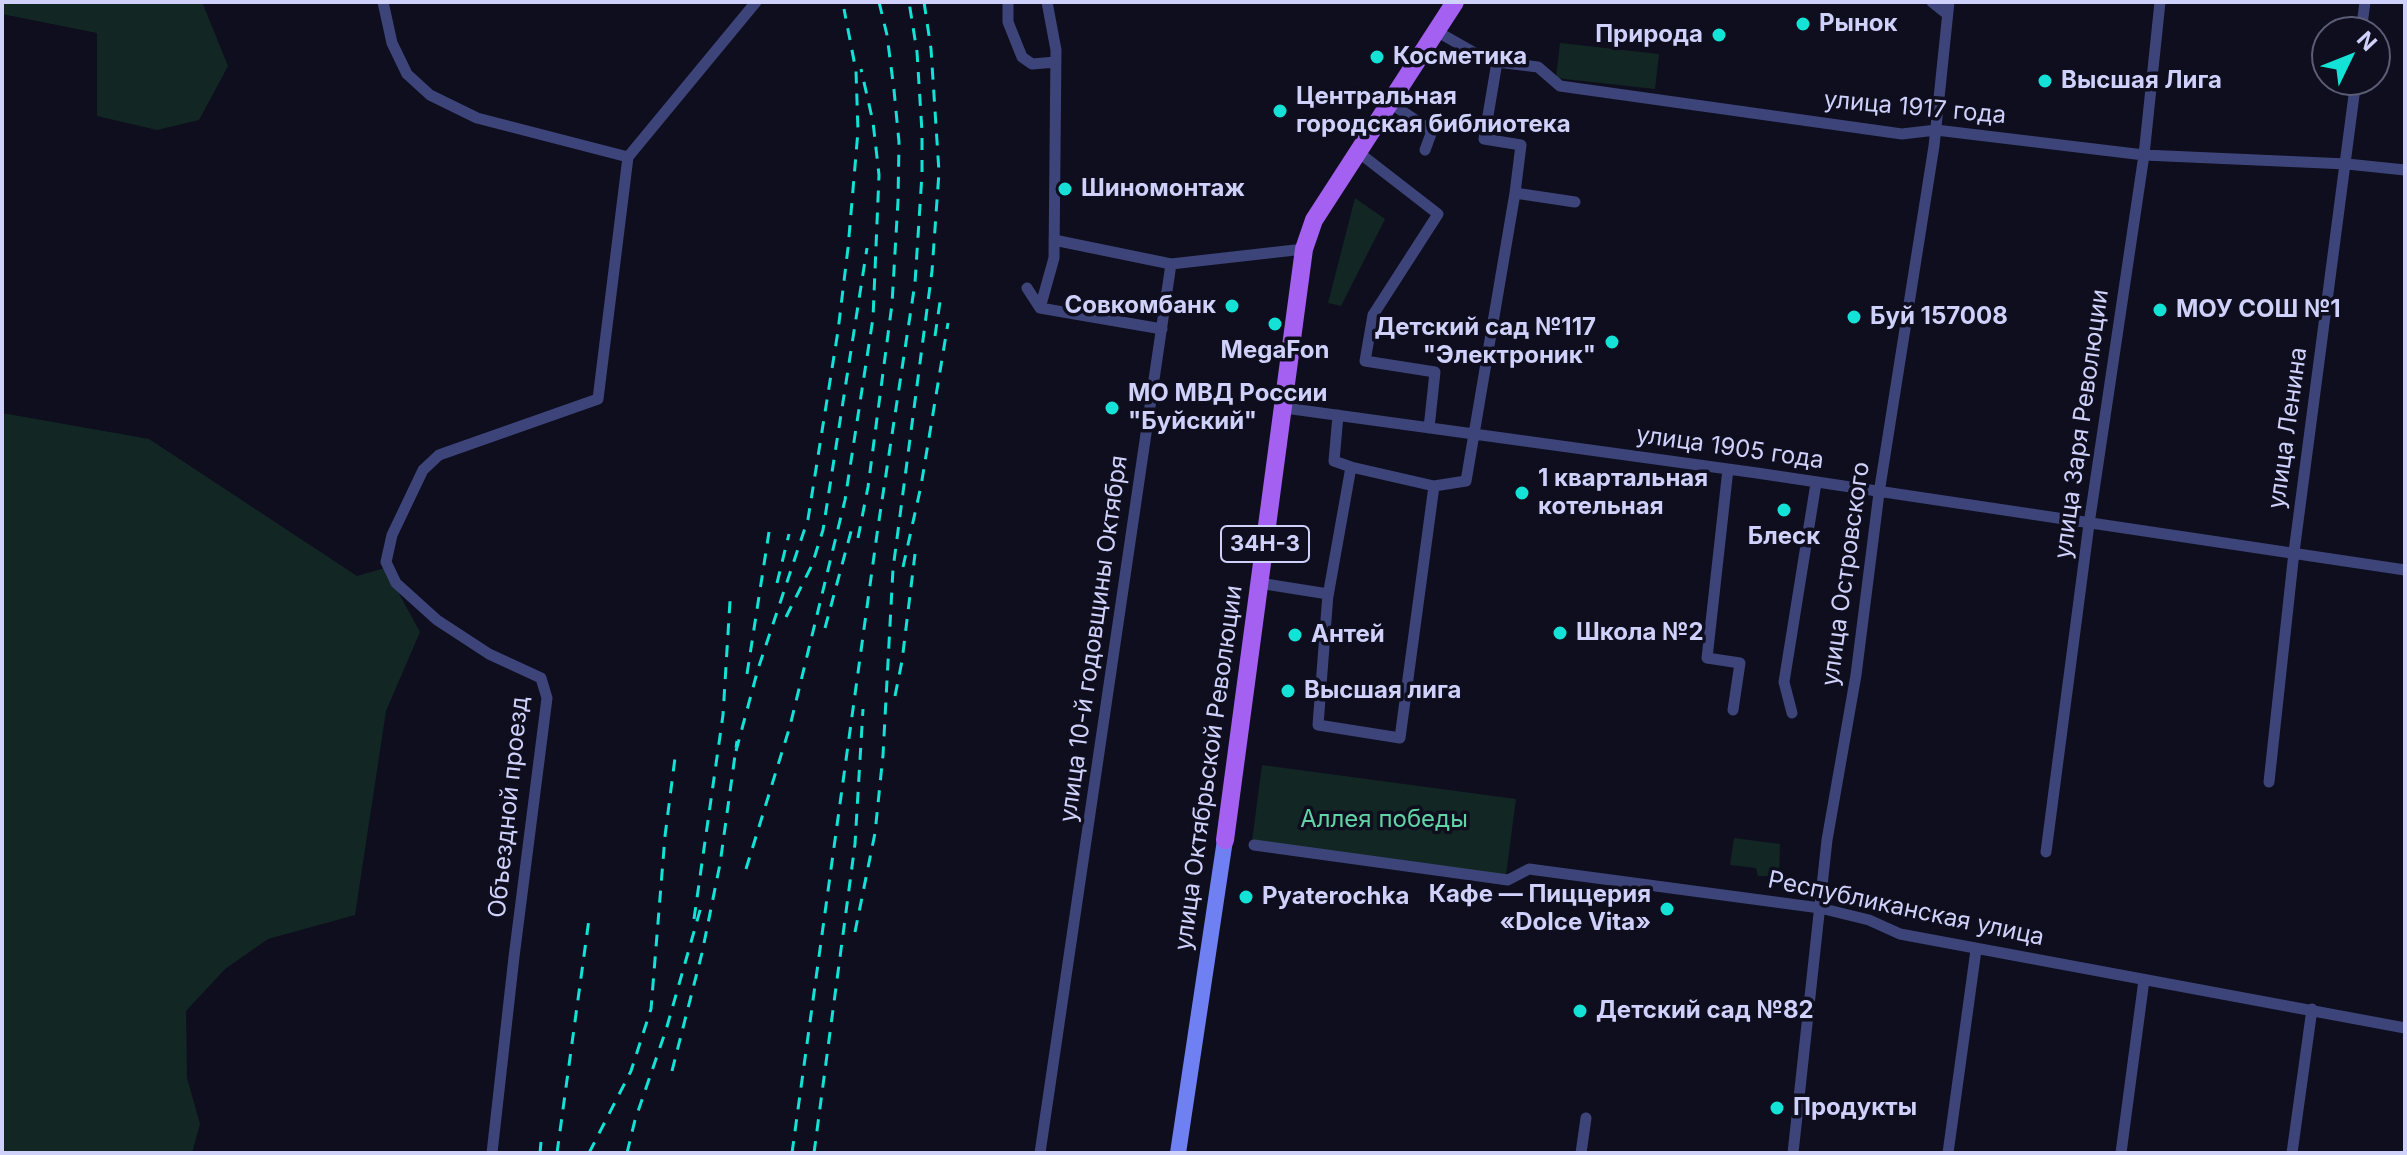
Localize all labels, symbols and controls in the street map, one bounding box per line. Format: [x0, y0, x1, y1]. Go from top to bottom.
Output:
place label: Рынок [1819, 10, 1898, 38]
marker: Рынок [1794, 15, 1812, 33]
north arrow [2311, 16, 2391, 96]
place label: Природа [1595, 21, 1703, 49]
marker: Природа [1710, 26, 1728, 44]
text: N [2352, 26, 2382, 56]
place label: Косметика [1393, 43, 1527, 71]
marker: Косметика [1368, 48, 1386, 66]
place label: Высшая Лига [2061, 67, 2222, 95]
marker: Высшая Лига [2036, 72, 2054, 90]
place label: Центральная городская библиотека [1296, 83, 1571, 139]
street label: улица 1917 года [1823, 86, 2007, 130]
marker: Центральная городская библиотека [1271, 102, 1289, 120]
place label: Шиномонтаж [1081, 175, 1245, 203]
marker: Шиномонтаж [1056, 180, 1074, 198]
street label: улица Заря Революции [2049, 287, 2115, 561]
place label: Совкомбанк [1065, 292, 1216, 320]
place label: МОУ СОШ №1 [2176, 296, 2341, 324]
marker: Совкомбанк [1223, 297, 1241, 315]
marker: МОУ СОШ №1 [2151, 301, 2169, 319]
place label: Буй 157008 [1870, 303, 2008, 331]
marker: Буй 157008 [1845, 308, 1863, 326]
place label: Детский сад №117 "Электроник" [1374, 314, 1596, 370]
marker: MegaFon [1266, 315, 1284, 333]
marker: Детский сад №117 "Электроник" [1603, 333, 1621, 351]
place label: MegaFon [1221, 337, 1329, 365]
street label: улица Ленина [2262, 345, 2314, 511]
place label: МО МВД России "Буйский" [1128, 380, 1327, 436]
marker: МО МВД России "Буйский" [1103, 399, 1121, 417]
street label: улица 1905 года [1634, 421, 1826, 475]
street label: улица 10-й годовщины Октября [1054, 454, 1134, 824]
street label: улица Островского [1816, 460, 1876, 688]
place label: 1 квартальная котельная [1538, 465, 1708, 521]
marker: 1 квартальная котельная [1513, 484, 1531, 502]
marker: Блеск [1775, 501, 1793, 519]
place label: Блеск [1748, 523, 1820, 551]
road number: 34Н-3 [1221, 526, 1309, 562]
street label: улица Октябрьской Революции [1169, 584, 1249, 952]
place label: Школа №2 [1576, 619, 1704, 647]
place label: Антей [1311, 621, 1385, 649]
marker: Школа №2 [1551, 624, 1569, 642]
marker: Антей [1286, 626, 1304, 644]
place label: Высшая лига [1304, 677, 1461, 705]
marker: Высшая лига [1279, 682, 1297, 700]
street label: Объездной проезд [483, 695, 535, 919]
park label: Аллея победы [1300, 806, 1468, 834]
street label: Республиканская улица [1765, 866, 2047, 952]
place label: Кафе — Пиццерия «Dolce Vita» [1429, 881, 1651, 937]
place label: Pyaterochka [1262, 883, 1409, 911]
marker: Pyaterochka [1237, 888, 1255, 906]
marker: Кафе — Пиццерия «Dolce Vita» [1658, 900, 1676, 918]
place label: Детский сад №82 [1596, 997, 1814, 1025]
marker: Детский сад №82 [1571, 1002, 1589, 1020]
place label: Продукты [1793, 1094, 1917, 1122]
marker: Продукты [1768, 1099, 1786, 1117]

